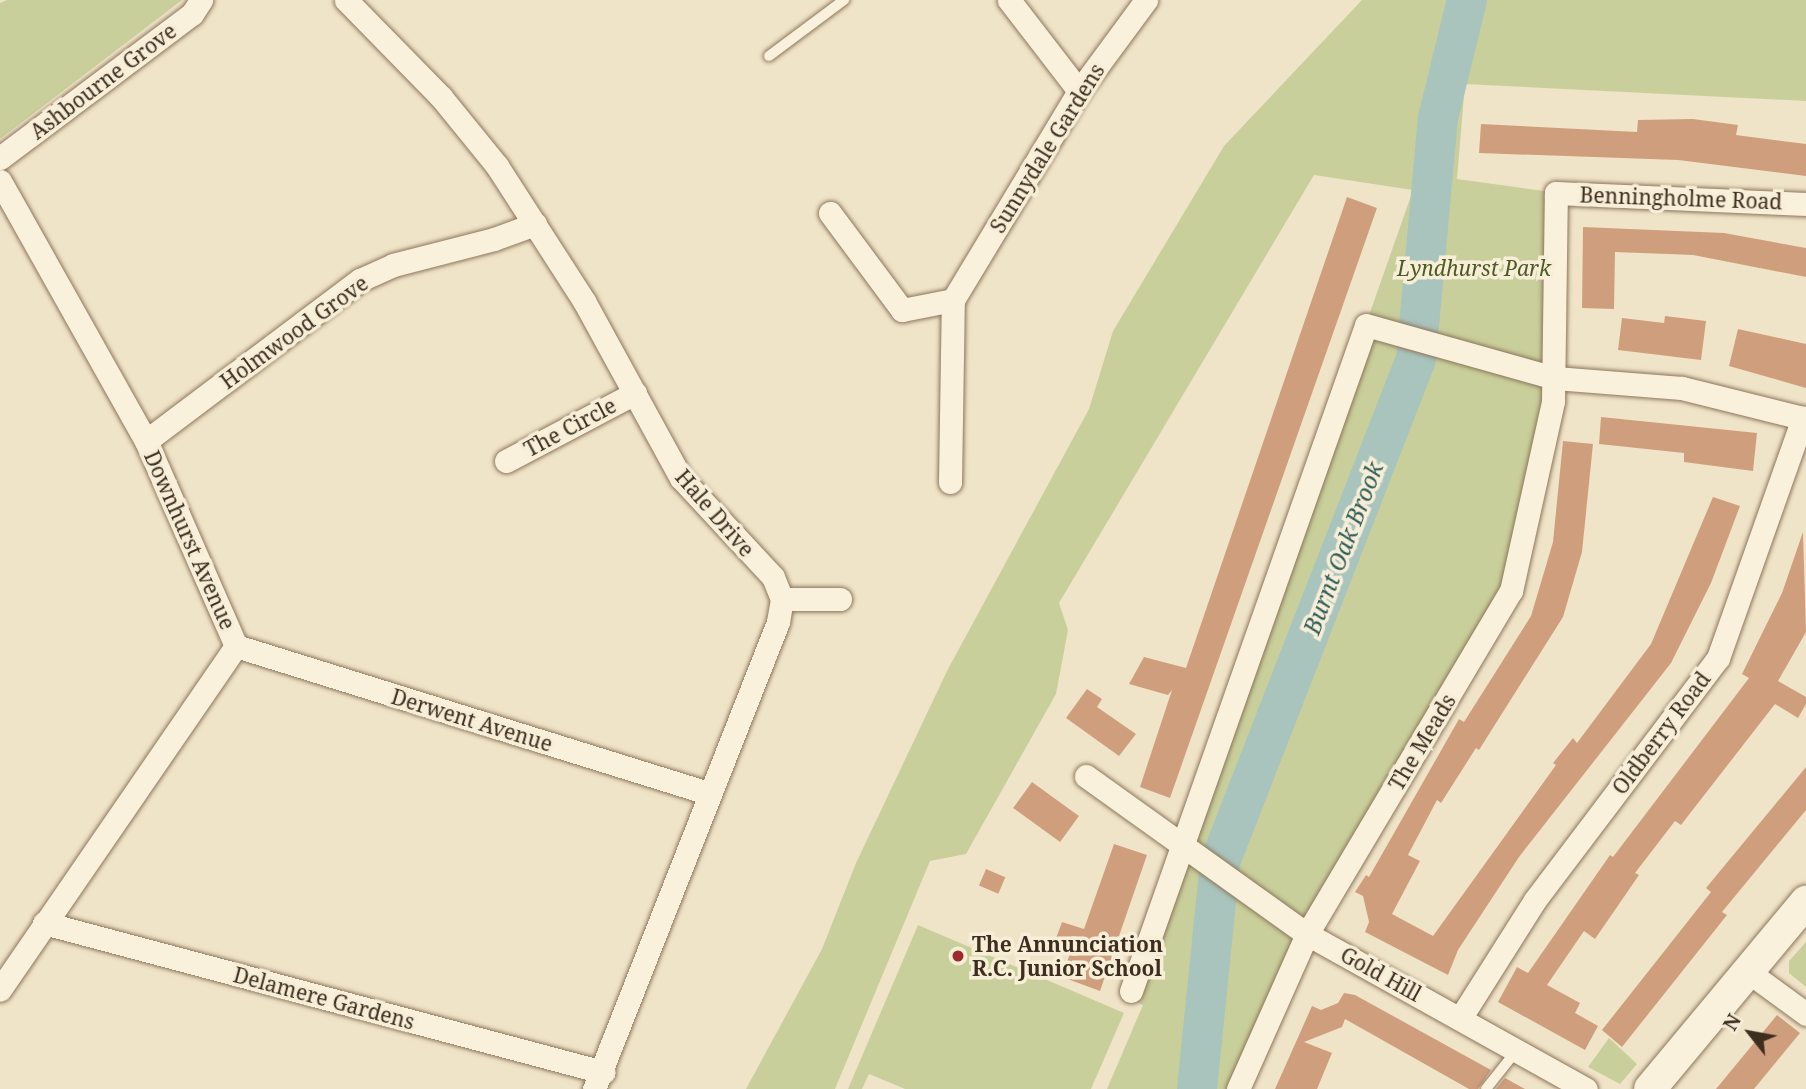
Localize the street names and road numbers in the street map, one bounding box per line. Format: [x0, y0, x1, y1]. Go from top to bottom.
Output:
street label: Ashbourne Grove [25, 18, 181, 144]
street label: Sunnydale Gardens [985, 59, 1109, 237]
street label: Benningholme Road [1579, 182, 1783, 214]
street label: Holmwood Grove [215, 270, 373, 394]
street label: The Circle [520, 392, 620, 462]
street label: Downhurst Avenue [139, 447, 241, 633]
street label: Hale Drive [670, 464, 760, 562]
street label: Oldberry Road [1607, 667, 1715, 799]
street label: Derwent Avenue [388, 684, 556, 756]
street label: The Meads [1383, 689, 1461, 795]
street label: Gold Hill [1336, 942, 1426, 1006]
street label: Delamere Gardens [231, 962, 417, 1034]

